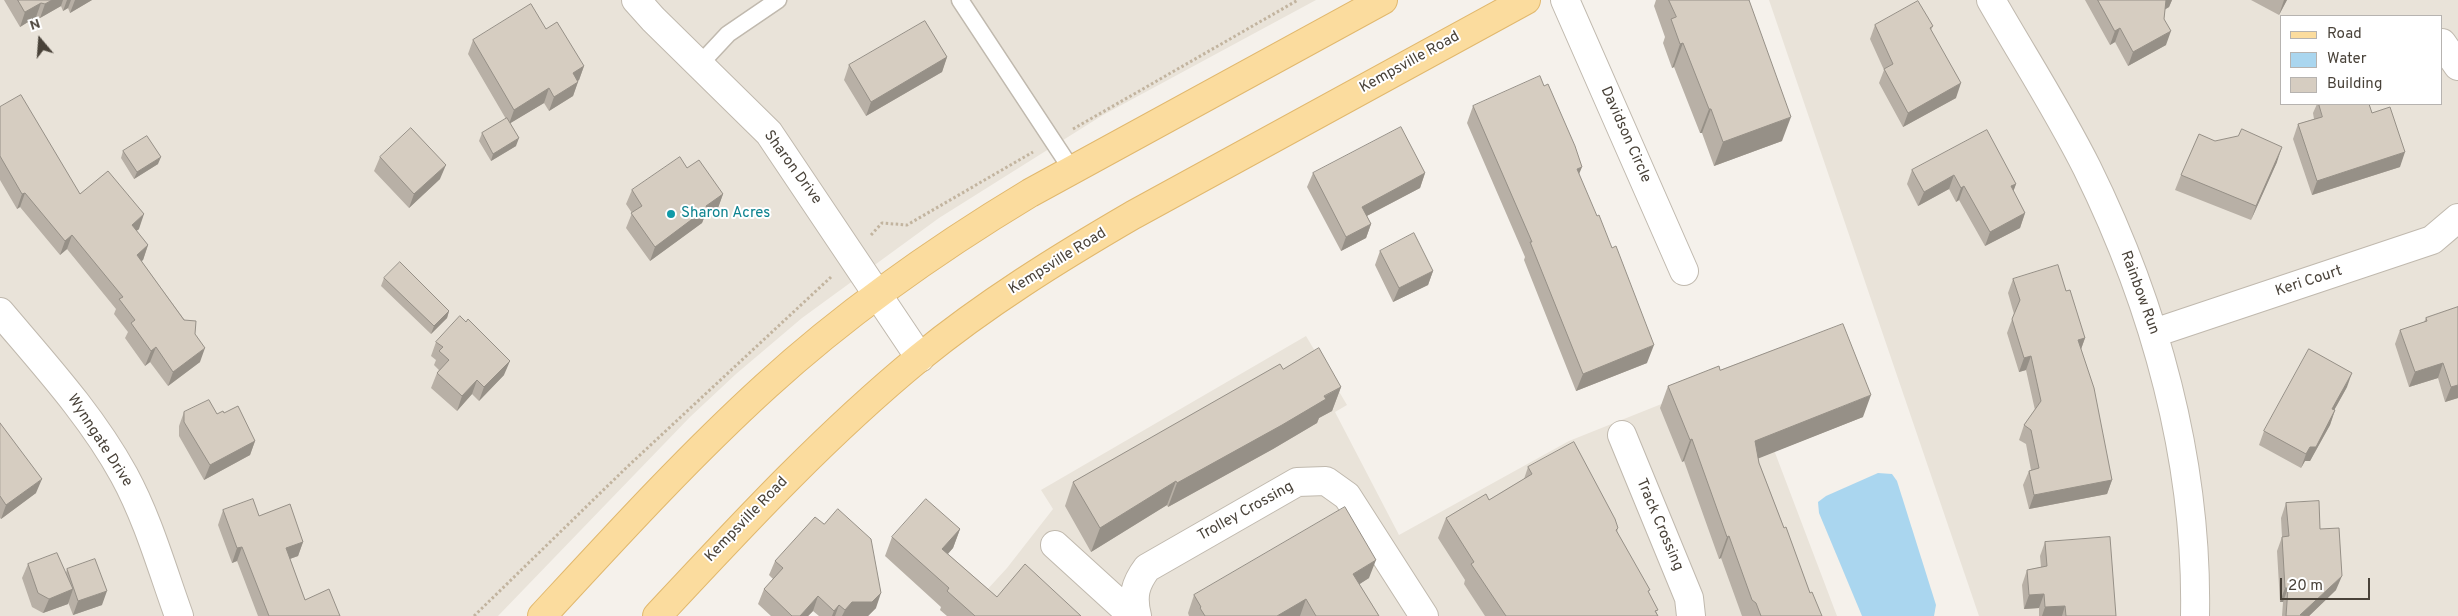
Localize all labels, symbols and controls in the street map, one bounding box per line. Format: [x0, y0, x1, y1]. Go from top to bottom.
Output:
north arrow [15, 15, 65, 65]
legend [2280, 15, 2443, 105]
text: N [28, 16, 43, 35]
text: Road [2327, 25, 2362, 44]
street label: Kempsville Road [1357, 28, 1463, 98]
text: Water [2327, 50, 2366, 69]
text: Building [2327, 75, 2382, 94]
street label: Davidson Circle [1596, 84, 1654, 186]
street label: Sharon Drive [759, 128, 825, 208]
place label: Sharon Acres [681, 205, 770, 223]
marker: Sharon Acres [665, 208, 677, 220]
street label: Kempsville Road [1006, 225, 1110, 299]
street label: Rainbow Run [2116, 249, 2162, 337]
street label: Keri Court [2273, 263, 2345, 301]
street label: Wynngate Drive [62, 391, 136, 491]
street label: Kempsville Road [702, 474, 792, 566]
street label: Track Crossing [1631, 476, 1687, 574]
street label: Trolley Crossing [1195, 478, 1297, 546]
scale bar [2283, 568, 2373, 600]
text: 20 m [2288, 577, 2323, 596]

